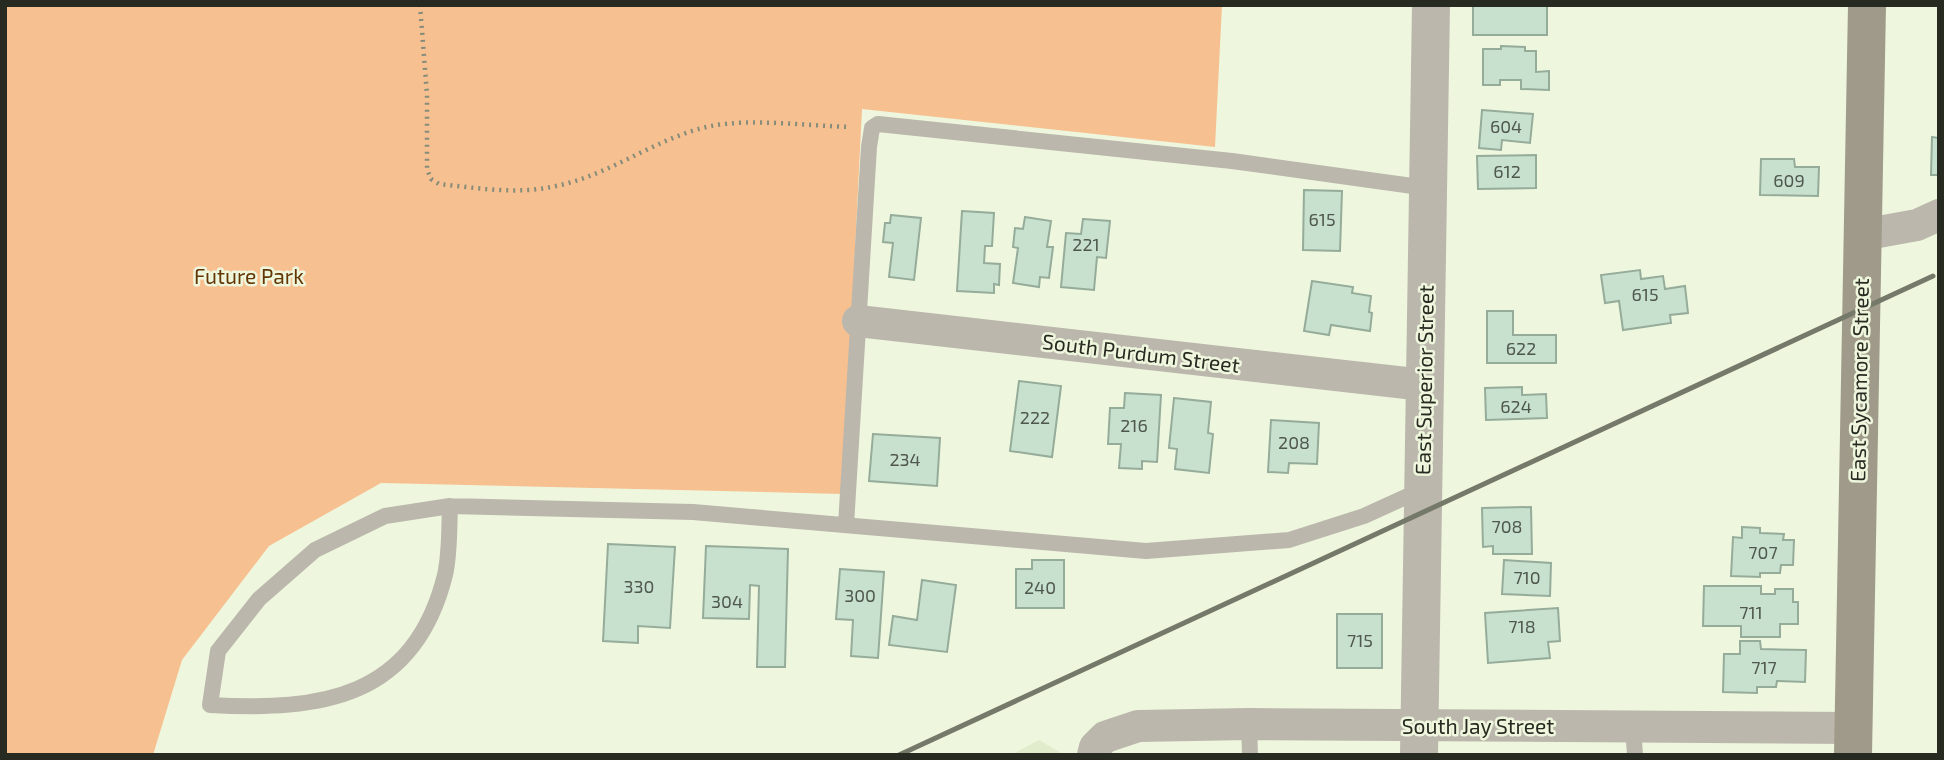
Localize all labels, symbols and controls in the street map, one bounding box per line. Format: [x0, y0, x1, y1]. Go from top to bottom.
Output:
house number: 604 [1490, 115, 1522, 137]
house number: 612 [1493, 160, 1521, 182]
house number: 609 [1773, 169, 1805, 191]
house number: 615 [1308, 208, 1336, 230]
house number: 221 [1072, 233, 1100, 255]
park label: Future Park [194, 263, 304, 288]
street label: East Sycamore Street [1844, 278, 1873, 482]
house number: 615 [1631, 283, 1659, 305]
street label: East Superior Street [1409, 285, 1438, 475]
street label: South Purdum Street [1041, 328, 1241, 377]
house number: 622 [1506, 337, 1536, 359]
house number: 624 [1500, 395, 1532, 417]
house number: 222 [1020, 406, 1050, 428]
house number: 216 [1120, 414, 1148, 436]
house number: 208 [1278, 431, 1310, 453]
house number: 234 [889, 448, 921, 470]
house number: 708 [1492, 515, 1523, 537]
house number: 707 [1748, 541, 1778, 563]
house number: 710 [1513, 566, 1541, 588]
house number: 330 [624, 575, 654, 597]
house number: 240 [1024, 576, 1056, 598]
house number: 300 [844, 584, 876, 606]
house number: 304 [711, 590, 743, 612]
house number: 711 [1739, 601, 1763, 623]
house number: 718 [1508, 615, 1536, 637]
house number: 715 [1347, 629, 1373, 651]
house number: 717 [1751, 656, 1777, 678]
street label: South Jay Street [1402, 713, 1554, 738]

